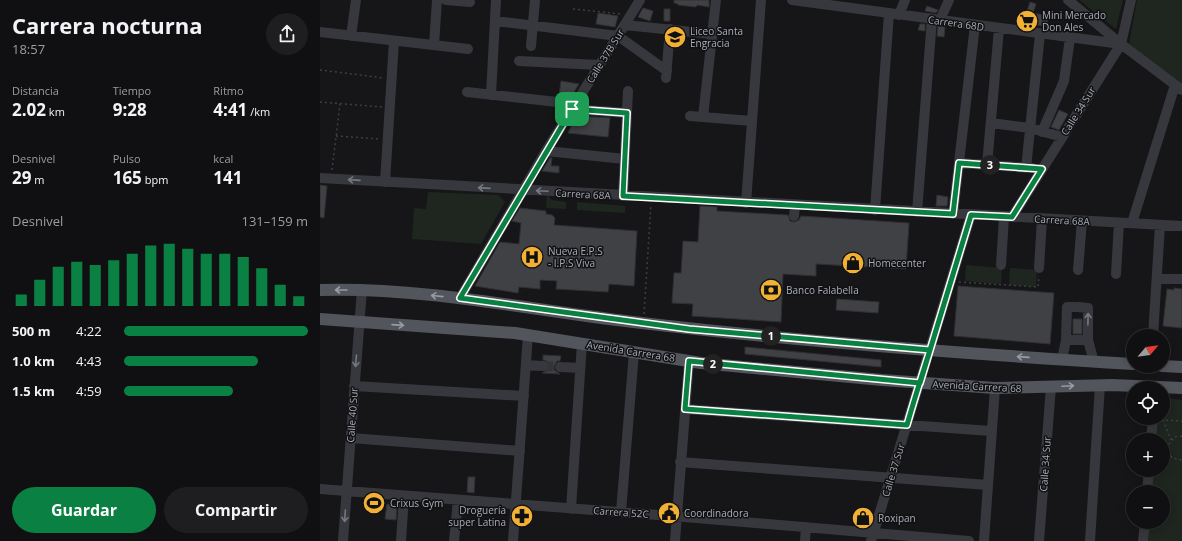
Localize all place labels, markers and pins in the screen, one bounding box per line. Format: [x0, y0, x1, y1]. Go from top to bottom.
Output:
supermarket icon: Mini Mercado Don Ales [1014, 8, 1040, 34]
place label: Mini Mercado Don Ales [1042, 8, 1106, 34]
school or university icon: Liceo Santa Engracia [662, 24, 688, 50]
place label: Liceo Santa Engracia [690, 24, 743, 50]
pin [555, 92, 589, 126]
pin: 3 [980, 155, 1000, 175]
hospital icon: Nueva E.P.S - I.P.S Viva [519, 244, 545, 270]
place label: Nueva E.P.S - I.P.S Viva [548, 244, 603, 270]
shop icon: Homecenter [840, 250, 866, 276]
place label: Homecenter [868, 256, 926, 270]
bank icon: Banco Falabella [758, 277, 784, 303]
place label: Banco Falabella [786, 283, 859, 297]
pin: 1 [761, 326, 781, 346]
pin: 2 [703, 354, 723, 374]
sports icon: Crixus Gym [361, 490, 387, 516]
place label: Crixus Gym [390, 496, 443, 510]
public building icon: Coordinadora [656, 500, 682, 526]
place label: Droguería super Latina [448, 503, 506, 529]
pharmacy icon: Droguería super Latina [509, 503, 535, 529]
shop icon: Roxipan [850, 505, 876, 531]
place label: Coordinadora [684, 506, 749, 520]
place label: Roxipan [878, 511, 916, 525]

